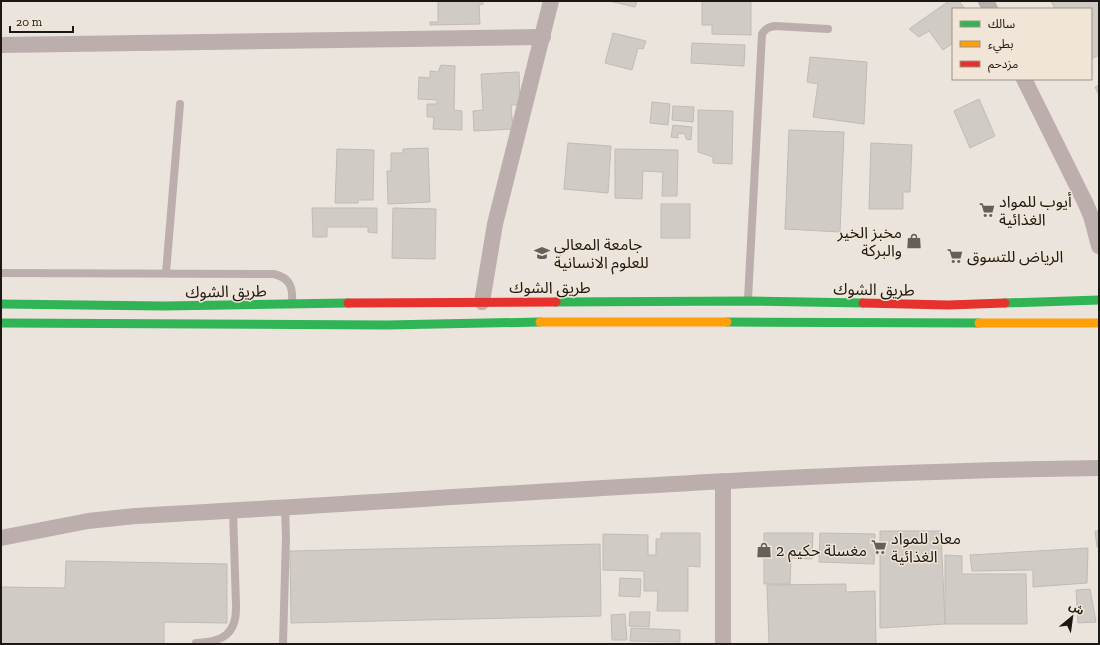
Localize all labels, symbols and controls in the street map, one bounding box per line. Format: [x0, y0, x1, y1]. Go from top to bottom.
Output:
scale bar [10, 8, 73, 34]
legend [952, 8, 1092, 80]
text: 20 m [16, 15, 43, 29]
text: سالك [988, 17, 1015, 31]
text: بطيء [988, 37, 1014, 54]
text: مزدحم [988, 57, 1018, 73]
place label: أيوب للمواد الغذائية [999, 192, 1072, 229]
supermarket icon: أيوب للمواد الغذائية [978, 201, 996, 219]
place label: مخبز الخير والبركة [836, 223, 902, 260]
shop icon: مخبز الخير والبركة [905, 232, 923, 250]
place label: جامعة المعالي للعلوم الانسانية [554, 235, 649, 275]
school or university icon: جامعة المعالي للعلوم الانسانية [533, 244, 551, 262]
supermarket icon: الرياض للتسوق [946, 247, 964, 265]
place label: الرياض للتسوق [967, 247, 1063, 266]
street label: طريق الشوك [509, 278, 591, 298]
street label: طريق الشوك [833, 279, 915, 301]
street label: طريق الشوك [185, 281, 267, 303]
place label: معاد للمواد الغذائية [891, 529, 961, 566]
supermarket icon: معاد للمواد الغذائية [870, 538, 888, 556]
shop icon: مغسلة حكيم 2 [755, 541, 773, 559]
place label: مغسلة حكيم 2 [776, 541, 867, 563]
north arrow [1052, 597, 1092, 637]
text: ش [1067, 599, 1086, 618]

